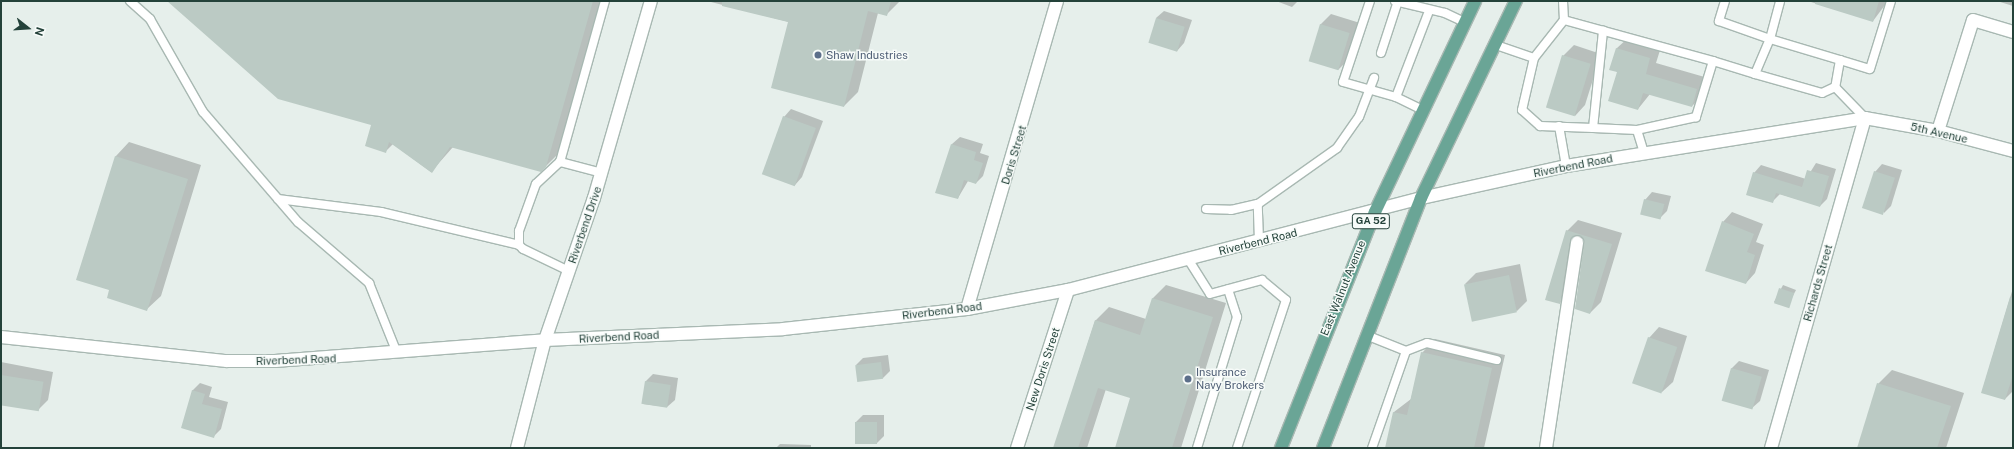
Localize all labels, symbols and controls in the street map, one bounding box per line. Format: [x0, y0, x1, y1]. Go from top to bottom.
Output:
north arrow [8, 8, 48, 48]
text: N [32, 26, 46, 37]
place label: Shaw Industries [826, 48, 908, 62]
marker: Shaw Industries [813, 50, 823, 60]
street label: 5th Avenue [1909, 120, 1969, 146]
street label: Doris Street [999, 124, 1029, 186]
street label: Riverbend Road [1532, 152, 1614, 180]
street label: Riverbend Drive [566, 185, 604, 265]
road number: GA 52 [1351, 213, 1391, 229]
street label: Riverbend Road [1217, 226, 1299, 258]
street label: East Walnut Avenue [1318, 238, 1368, 338]
street label: Richards Street [1801, 243, 1835, 323]
street label: Riverbend Road [901, 300, 983, 322]
street label: New Doris Street [1023, 326, 1063, 412]
street label: Riverbend Road [578, 328, 660, 346]
street label: Riverbend Road [256, 352, 336, 368]
place label: Insurance Navy Brokers [1196, 366, 1264, 392]
marker: Insurance Navy Brokers [1183, 374, 1193, 384]

